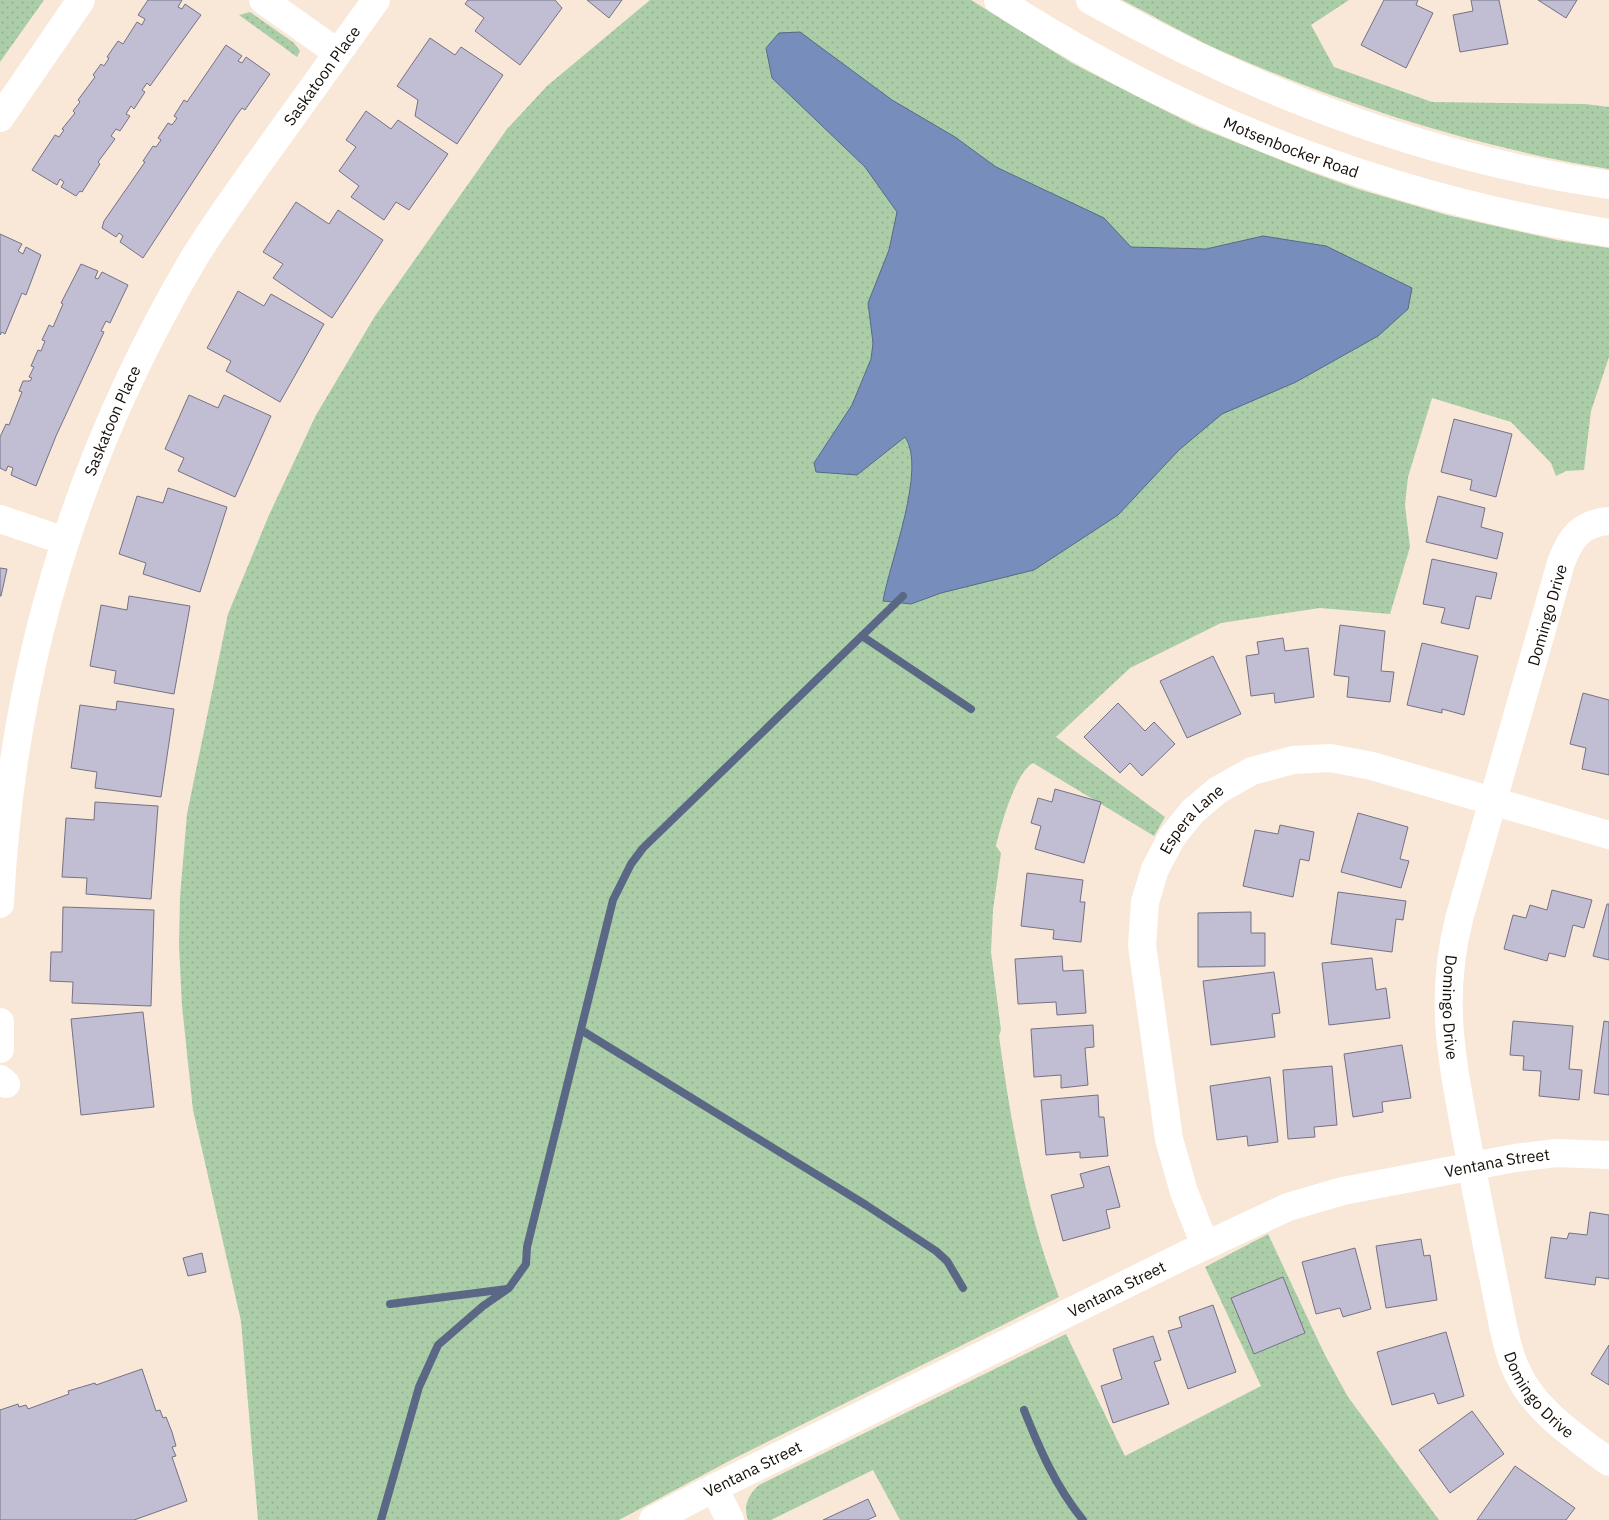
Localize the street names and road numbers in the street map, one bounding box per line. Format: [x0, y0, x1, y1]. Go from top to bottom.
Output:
street label: Saskatoon Place [279, 22, 364, 129]
street label: Motsenbocker Road [1221, 112, 1361, 182]
street label: Saskatoon Place [80, 362, 145, 479]
street label: Domingo Drive [1523, 562, 1571, 668]
street label: Espera Lane [1155, 780, 1228, 857]
street label: Domingo Drive [1439, 954, 1463, 1061]
street label: Ventana Street [1443, 1144, 1551, 1181]
street label: Ventana Street [1064, 1256, 1169, 1321]
street label: Domingo Drive [1500, 1349, 1578, 1442]
street label: Ventana Street [700, 1436, 805, 1502]

